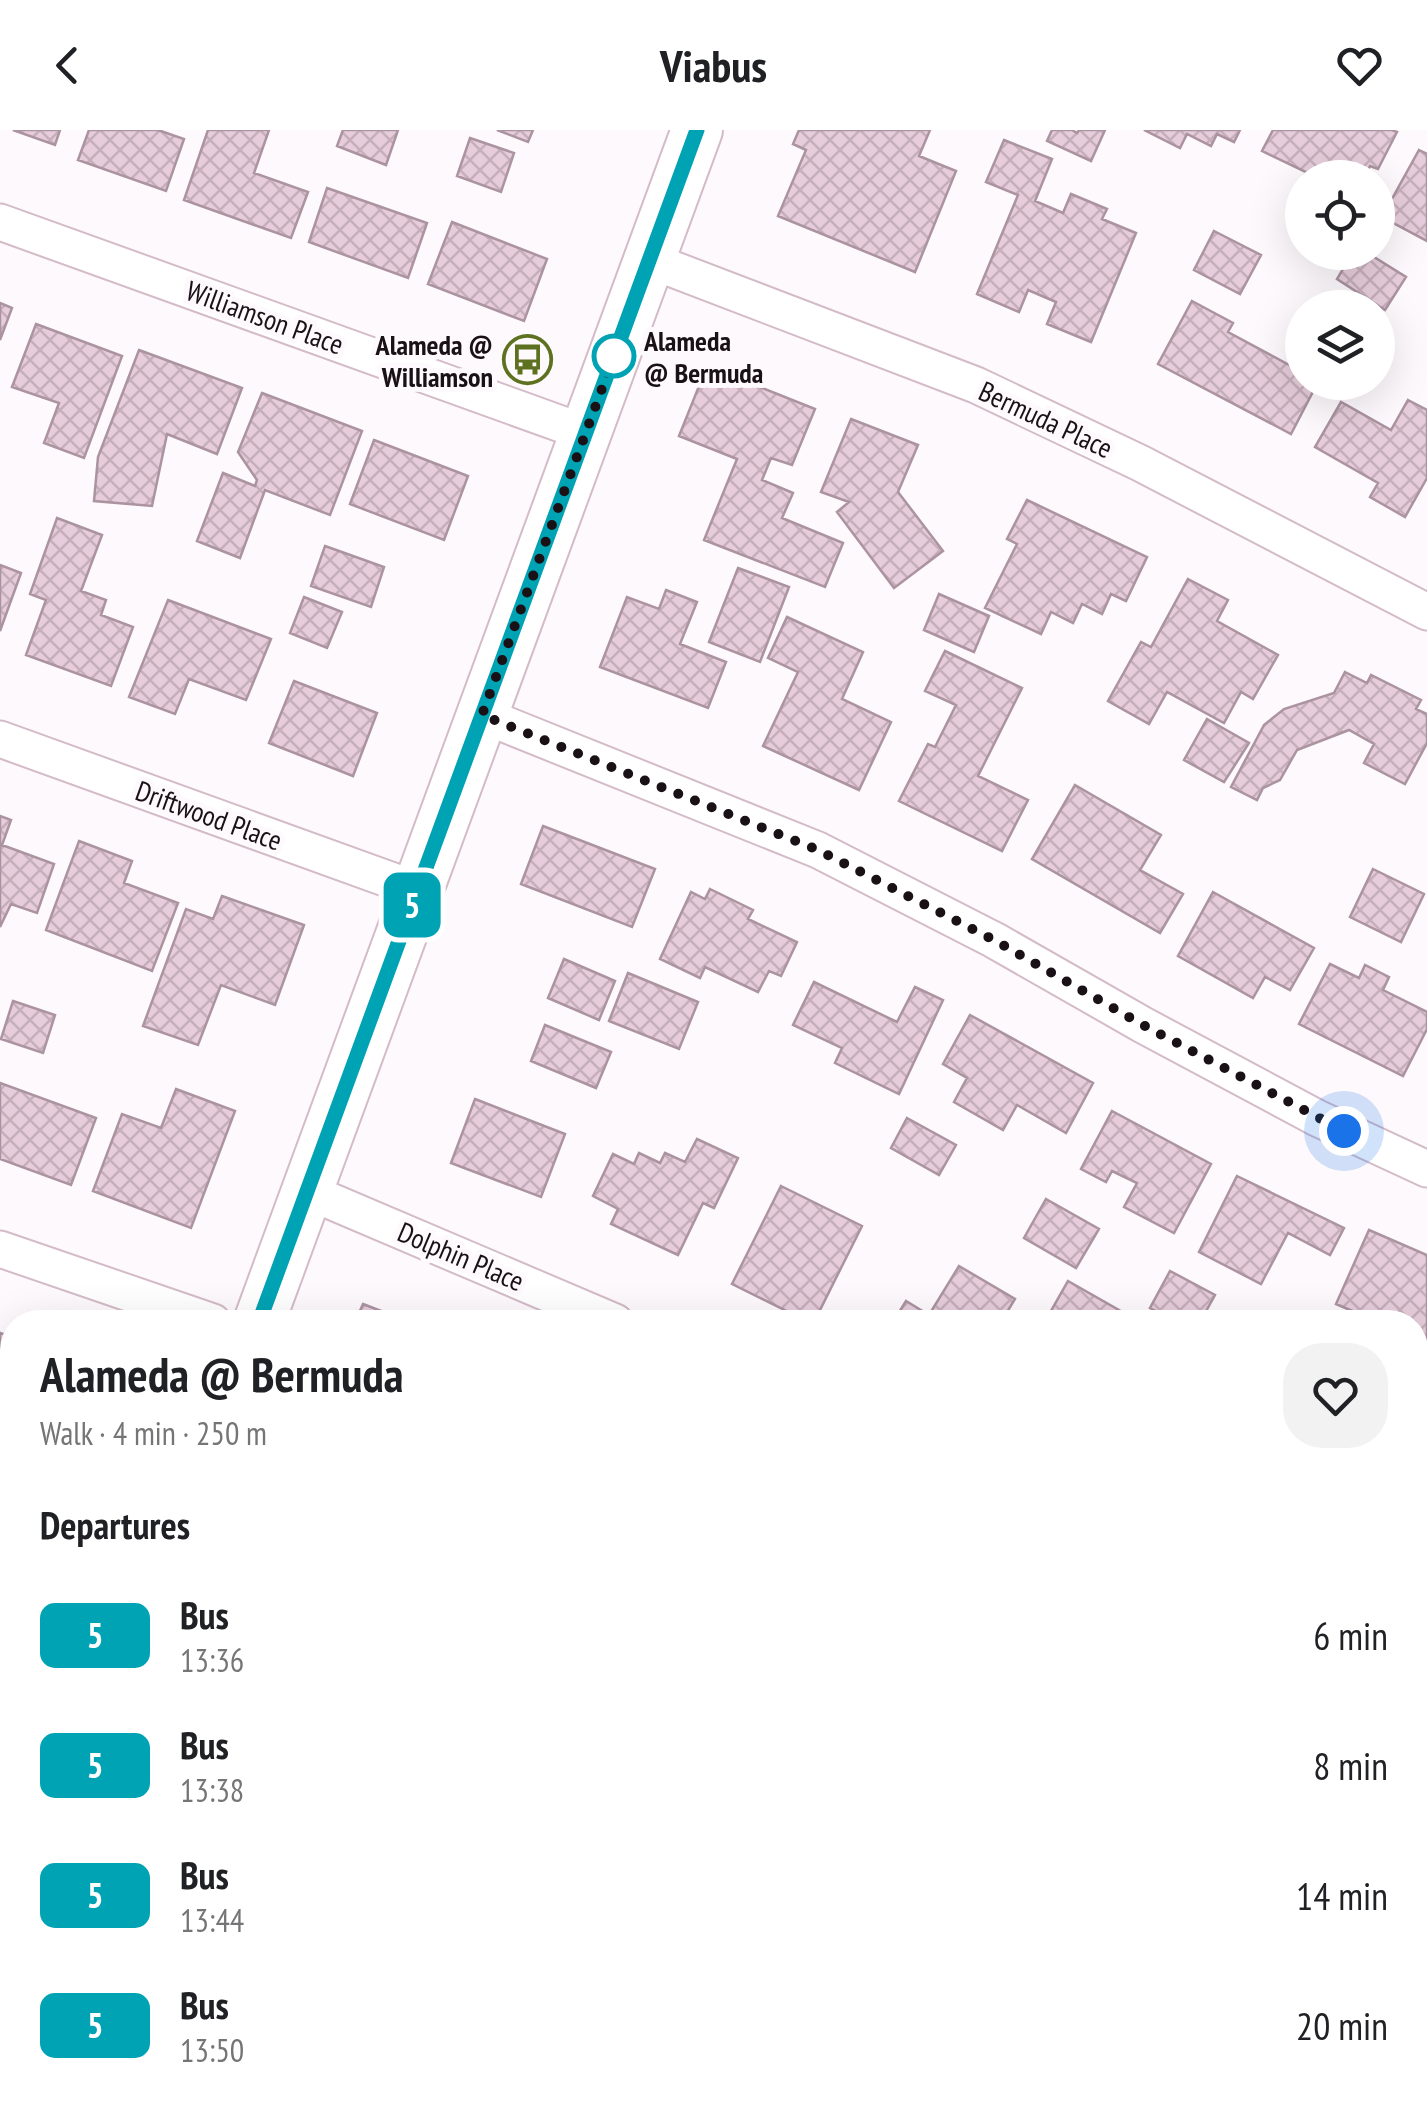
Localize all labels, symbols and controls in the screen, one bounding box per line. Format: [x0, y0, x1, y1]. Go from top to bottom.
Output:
text: Viabus [660, 36, 767, 94]
icon: back [40, 38, 95, 93]
icon: heart [1332, 38, 1387, 93]
map controls [1285, 160, 1395, 400]
button: locate [1285, 160, 1395, 270]
street label: Williamson Place [181, 271, 349, 363]
button: layers [1285, 290, 1395, 400]
place label: Alameda @ Bermuda [643, 322, 763, 391]
place label: Alameda @ Williamson [375, 326, 493, 395]
bus stop icon: Alameda @ Williamson [502, 334, 554, 386]
marker: Alameda @ Bermuda [593, 335, 635, 377]
street label: Bermuda Place [973, 372, 1119, 466]
street label: Driftwood Place [131, 771, 287, 859]
line badge: 5 [380, 872, 444, 938]
text: 5 [404, 882, 420, 928]
your location [1319, 1106, 1369, 1156]
street label: Dolphin Place [392, 1213, 530, 1299]
text: Alameda @ Bermuda [40, 1343, 404, 1405]
button: heart [1283, 1343, 1388, 1448]
text: Walk · 4 min · 250 m [40, 1412, 267, 1454]
text: Departures [40, 1500, 190, 1549]
text: Bus [180, 1590, 229, 1639]
text: 6 min [1313, 1611, 1388, 1660]
text: 5 [87, 1612, 103, 1658]
text: 13:36 [180, 1639, 244, 1681]
text: Bus [180, 1720, 229, 1769]
text: 8 min [1313, 1741, 1388, 1790]
text: 5 [87, 1742, 103, 1788]
text: 13:38 [180, 1769, 244, 1811]
text: Bus [180, 1850, 229, 1899]
text: 14 min [1296, 1871, 1388, 1920]
text: 5 [87, 1872, 103, 1918]
text: 13:44 [180, 1899, 244, 1941]
text: Bus [180, 1980, 229, 2029]
text: 20 min [1296, 2001, 1388, 2050]
text: 5 [87, 2002, 103, 2048]
text: 13:50 [180, 2029, 244, 2071]

